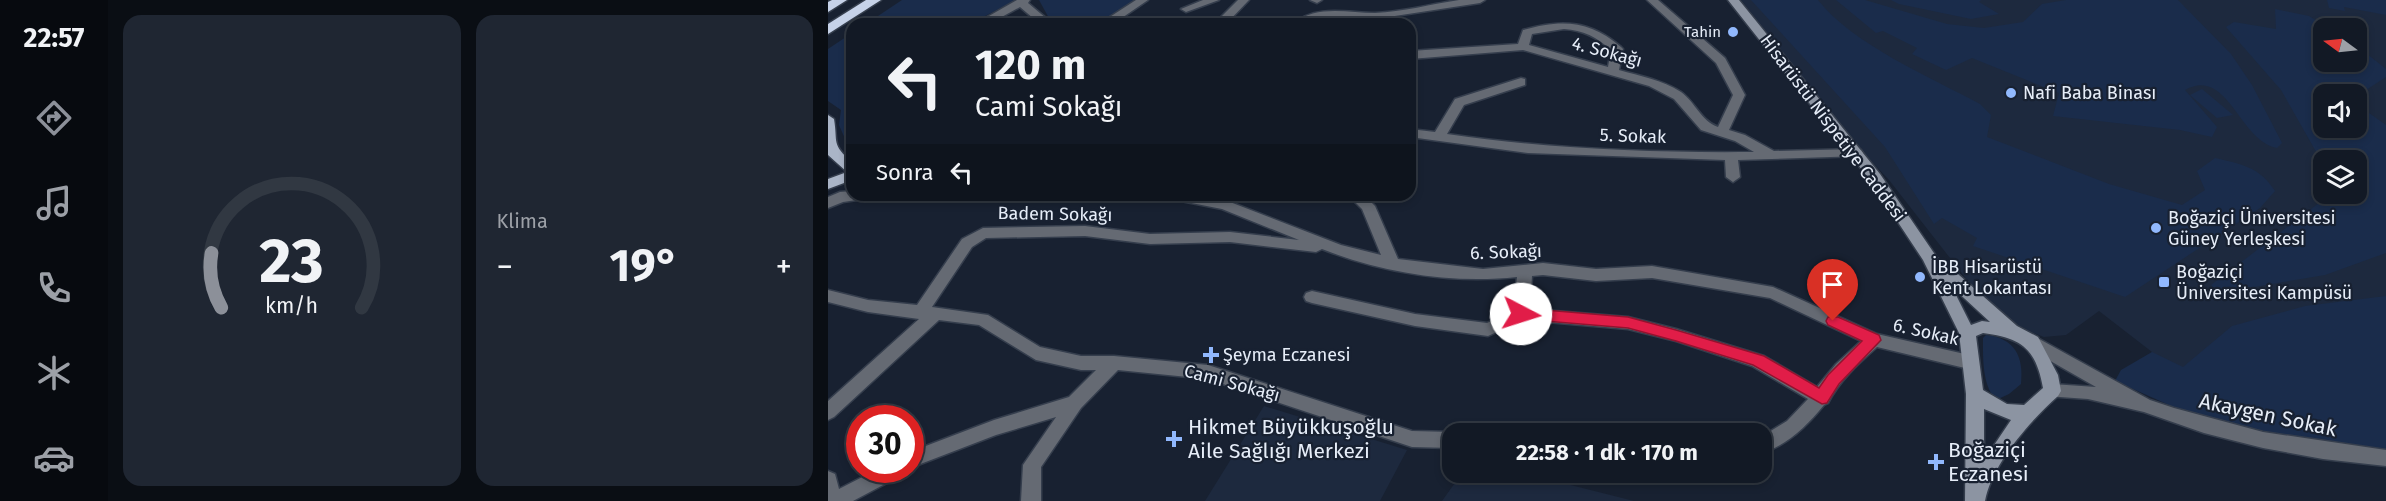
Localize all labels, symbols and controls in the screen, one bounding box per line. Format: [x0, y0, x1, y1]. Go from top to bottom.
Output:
north arrow [2313, 18, 2367, 72]
map controls [2313, 18, 2367, 204]
text: 22:57 [24, 22, 84, 54]
place label: Tahin [1684, 23, 1721, 41]
marker: Tahin [1726, 25, 1740, 39]
street label: Hisarüstü Nispetiye Caddesi [1755, 30, 1911, 226]
street label: 4. Sokağı [1569, 32, 1645, 72]
text: 120 m [975, 40, 1086, 90]
icon: left [876, 42, 954, 120]
place label: Nafi Baba Binası [2023, 82, 2156, 104]
button: sound [2313, 84, 2367, 138]
marker: Nafi Baba Binası [2004, 86, 2018, 100]
text: Cami Sokağı [975, 91, 1122, 123]
icon: directions [33, 97, 75, 139]
street label: 5. Sokak [1599, 124, 1667, 148]
button: layers [2313, 150, 2367, 204]
icon: left [945, 156, 978, 189]
text: Sonra [876, 159, 933, 186]
icon: music [33, 182, 75, 224]
street label: Badem Sokağı [997, 202, 1113, 226]
place label: Boğaziçi Üniversitesi Güney Yerleşkesi [2168, 207, 2335, 250]
text: Klima [497, 209, 548, 233]
marker: Boğaziçi Üniversitesi Güney Yerleşkesi [2149, 221, 2163, 235]
text: 23 [260, 224, 324, 299]
text: 19° [610, 239, 679, 293]
street label: 6. Sokağı [1470, 240, 1542, 264]
text: − [497, 247, 513, 287]
text: + [776, 247, 792, 287]
place label: İBB Hisarüstü Kent Lokantası [1932, 256, 2052, 299]
pin [1807, 259, 1858, 321]
place label: Boğaziçi Üniversitesi Kampüsü [2176, 261, 2352, 304]
icon: phone [33, 267, 75, 309]
icon: arrive [1816, 268, 1849, 301]
marker: İBB Hisarüstü Kent Lokantası [1913, 270, 1927, 284]
marker: Boğaziçi Üniversitesi Kampüsü [2157, 275, 2171, 289]
position arrow [1489, 282, 1553, 346]
text: km/h [265, 293, 318, 319]
street label: 6. Sokak [1891, 314, 1962, 350]
place label: Şeyma Eczanesi [1223, 344, 1351, 366]
marker: Şeyma Eczanesi [1204, 348, 1218, 362]
icon: climate [33, 352, 75, 394]
street label: Cami Sokağı [1182, 360, 1282, 406]
street label: Akaygen Sokak [2197, 388, 2339, 442]
speed limit sign: 30 [846, 405, 924, 483]
place label: Hikmet Büyükkuşoğlu Aile Sağlığı Merkezi [1188, 414, 1394, 464]
marker: Hikmet Büyükkuşoğlu Aile Sağlığı Merkezi [1165, 430, 1183, 448]
icon: car [33, 437, 75, 479]
place label: Boğaziçi Eczanesi [1948, 437, 2029, 487]
text: 22:58 · 1 dk · 170 m [1516, 439, 1698, 466]
marker: Boğaziçi Eczanesi [1929, 455, 1943, 469]

